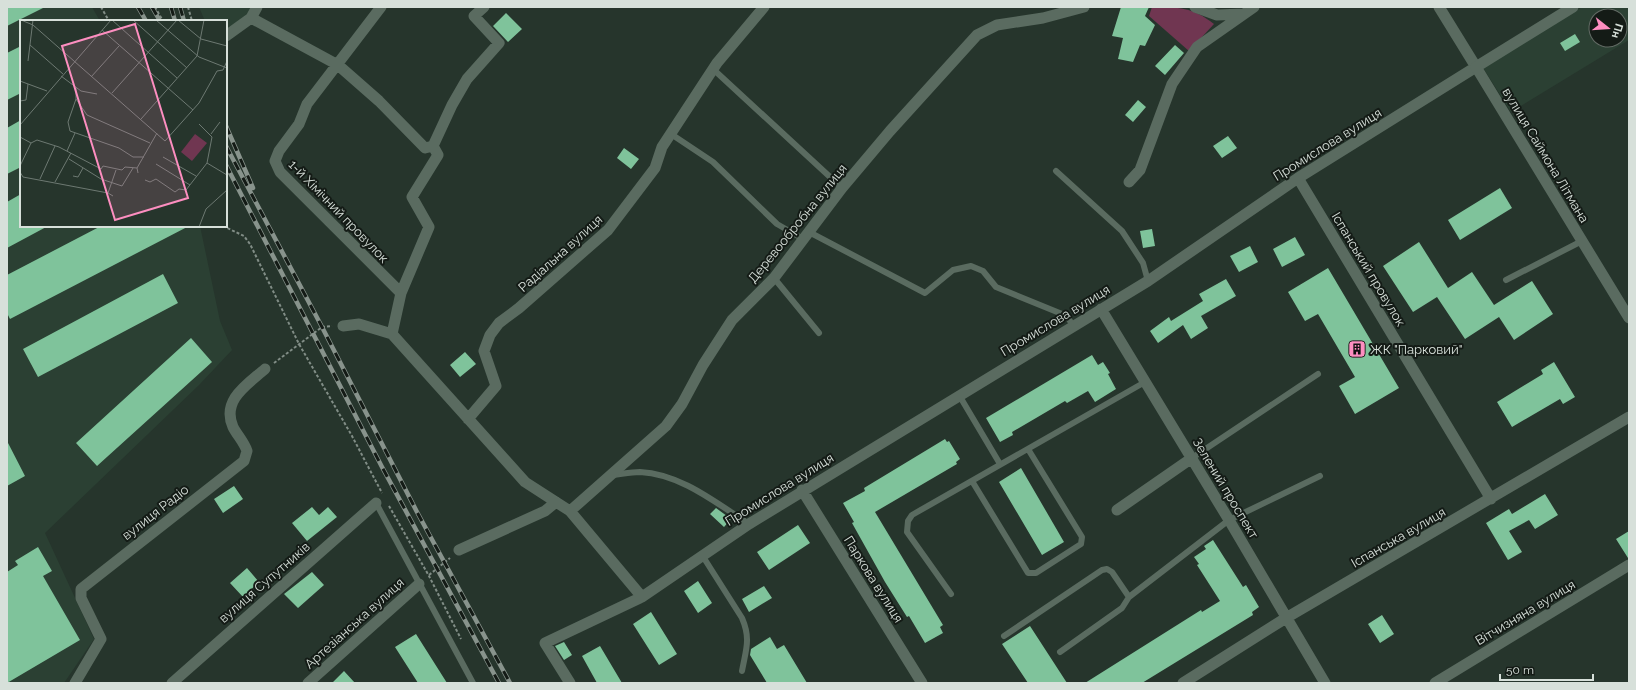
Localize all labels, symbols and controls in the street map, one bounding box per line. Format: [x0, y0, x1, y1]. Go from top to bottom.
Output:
north arrow [1588, 8, 1628, 48]
inset map [20, 20, 227, 227]
text: Пн [1609, 22, 1625, 40]
street label: вулиця Саймона Літмана [1499, 85, 1592, 225]
street label: Промислова вулиця [1270, 105, 1384, 184]
street label: 1-й Хімічний провулок [286, 157, 392, 266]
street label: Деревообробна вулиця [745, 161, 850, 286]
street label: Іспанський провулок [1329, 210, 1409, 329]
street label: Радіальна вулиця [515, 212, 605, 295]
street label: Промислова вулиця [998, 282, 1113, 359]
building icon: ЖК "Парковий" [1347, 339, 1367, 359]
place label: ЖК "Парковий" [1370, 342, 1462, 357]
street label: Зелений проспект [1190, 435, 1261, 541]
street label: Промислова вулиця [722, 450, 836, 529]
street label: вулиця Радіо [119, 482, 192, 543]
street label: Іспанська вулиця [1348, 504, 1448, 571]
street label: Паркова вулиця [841, 533, 906, 625]
street label: вулиця Супутників [216, 539, 313, 626]
street label: Артезіанська вулиця [302, 575, 407, 672]
street label: Вітчизняна вулиця [1473, 577, 1578, 648]
scale bar [1500, 656, 1593, 682]
text: 50 m [1506, 663, 1534, 677]

